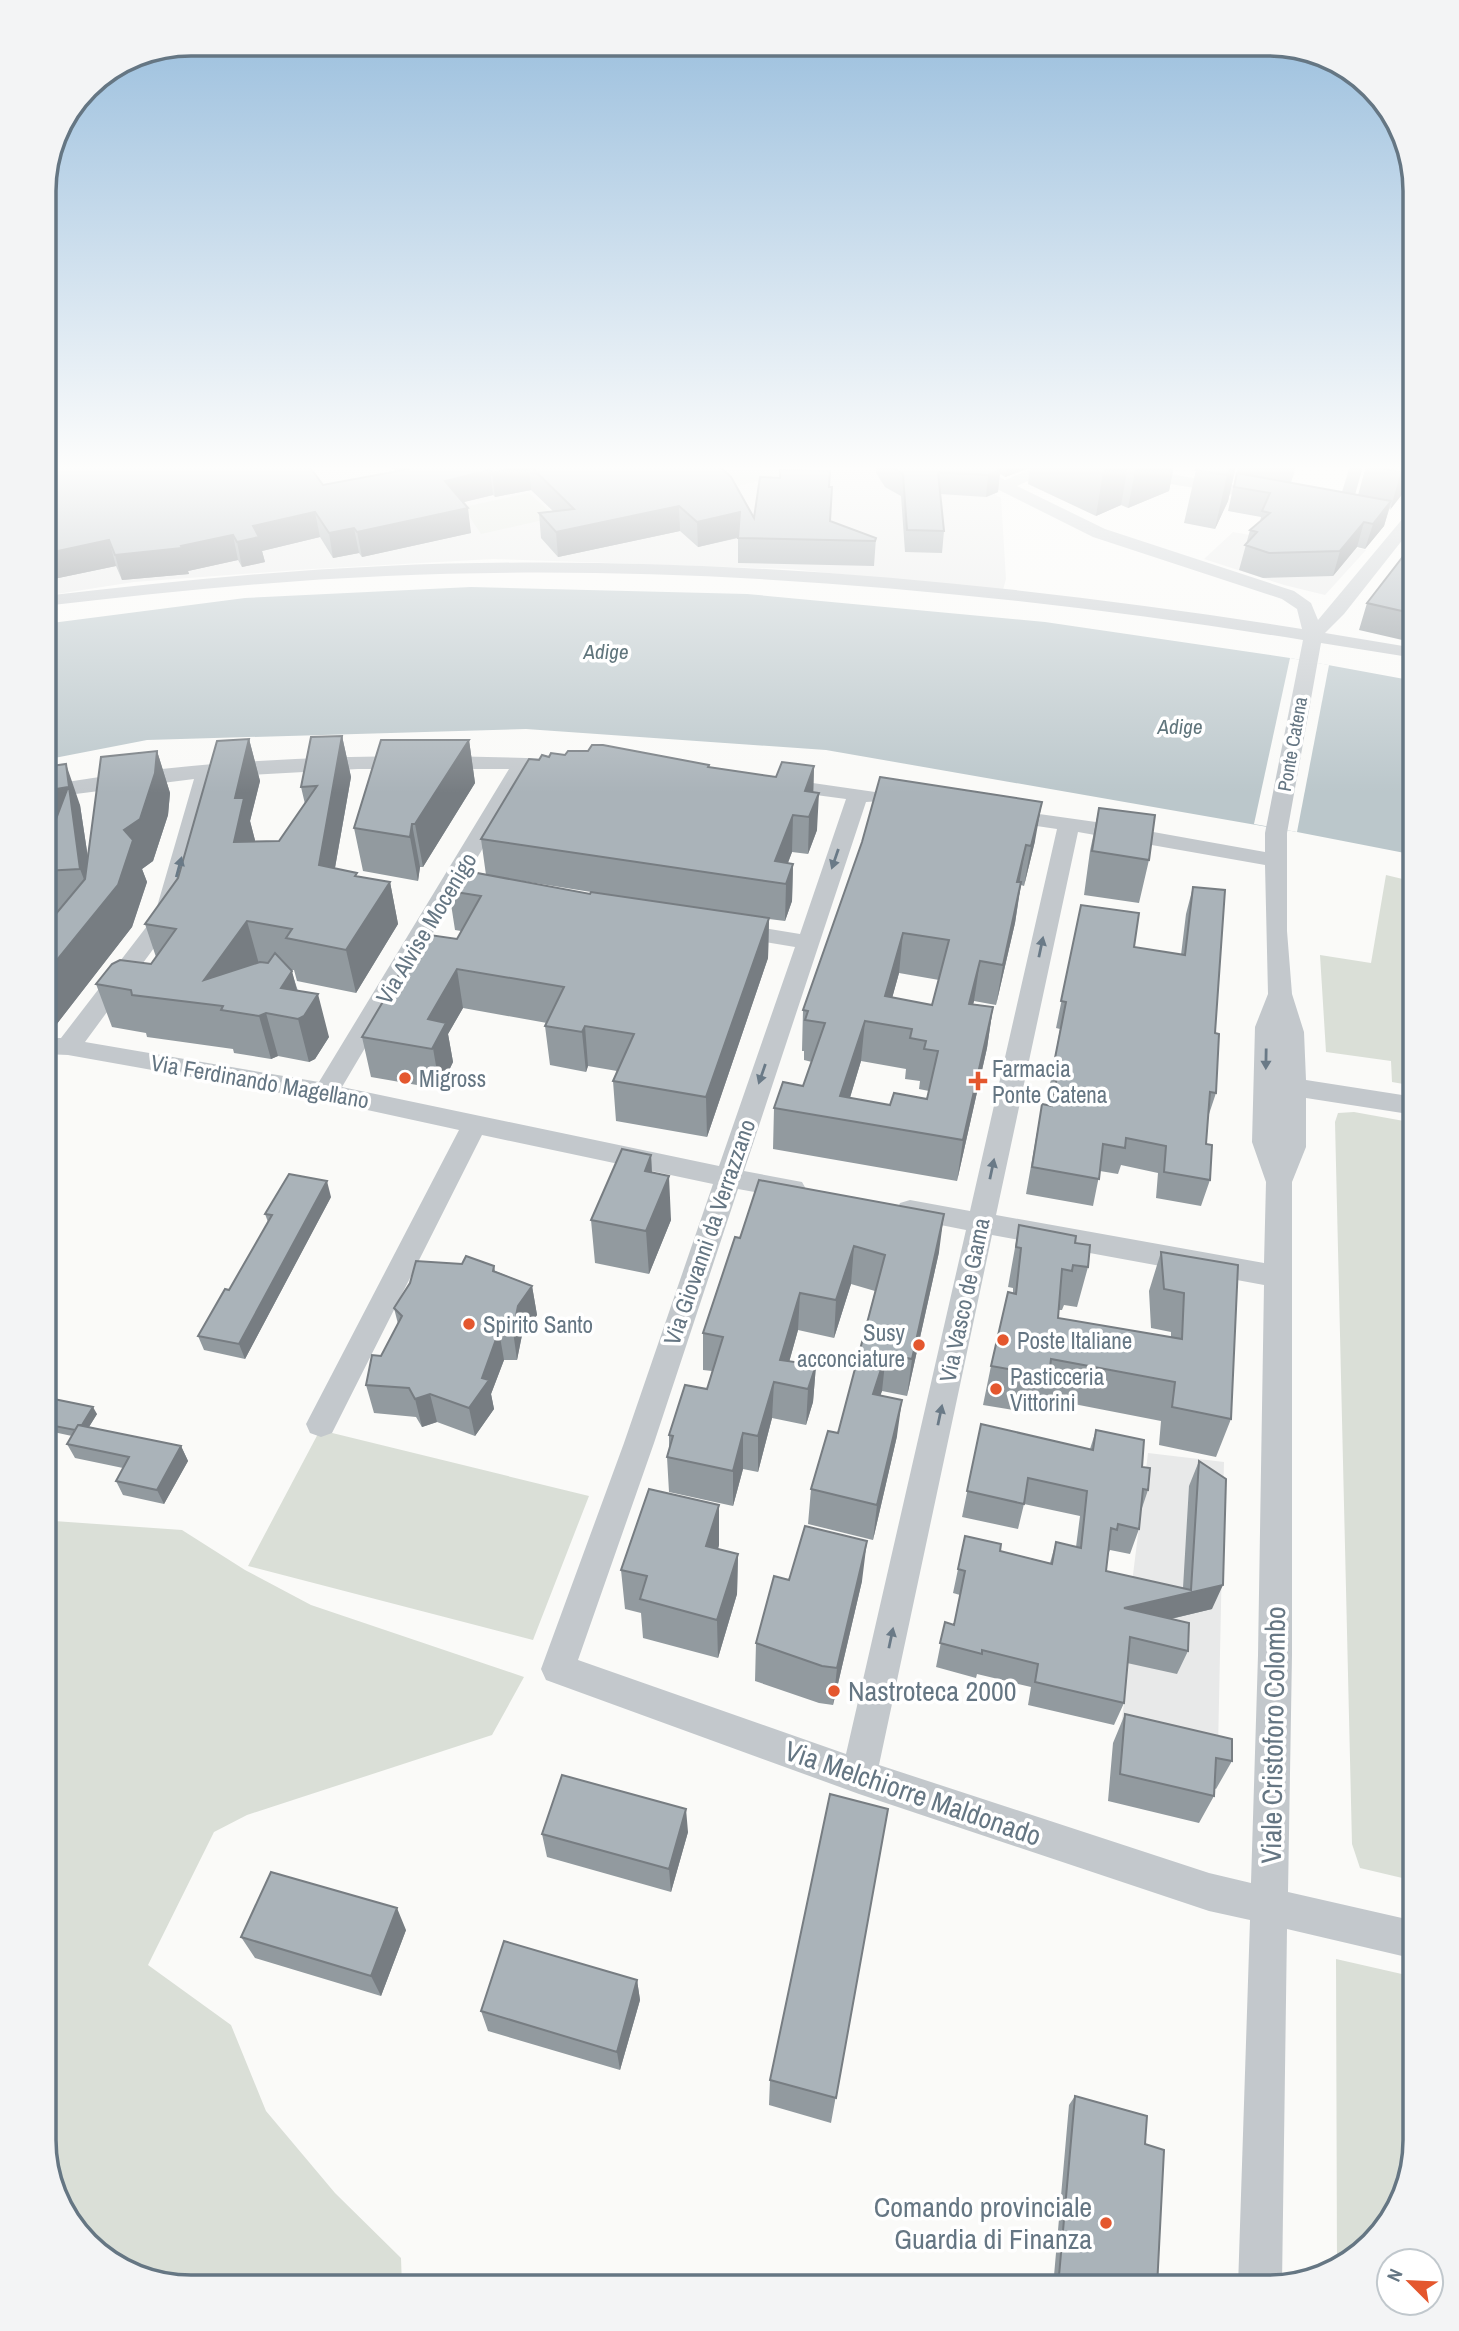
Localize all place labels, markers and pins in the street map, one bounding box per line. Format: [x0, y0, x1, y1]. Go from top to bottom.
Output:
place label: Farmacia Ponte Catena [992, 1053, 1108, 1110]
place label: Migross [419, 1063, 486, 1094]
marker: Migross [397, 1070, 413, 1086]
marker: Farmacia Ponte Catena [970, 1073, 986, 1089]
place label: Spirito Santo [483, 1309, 593, 1340]
marker: Spirito Santo [461, 1316, 477, 1332]
place label: Susy acconciature [797, 1317, 906, 1374]
place label: Poste Italiane [1017, 1325, 1132, 1356]
marker: Poste Italiane [995, 1332, 1011, 1348]
marker: Susy acconciature [911, 1337, 927, 1353]
place label: Pasticceria Vittorini [1010, 1361, 1105, 1418]
marker: Pasticceria Vittorini [988, 1381, 1004, 1397]
place label: Nastroteca 2000 [848, 1672, 1016, 1710]
marker: Nastroteca 2000 [826, 1683, 842, 1699]
place label: Comando provinciale Guardia di Finanza [874, 2188, 1092, 2258]
marker: Comando provinciale Guardia di Finanza [1098, 2215, 1114, 2231]

